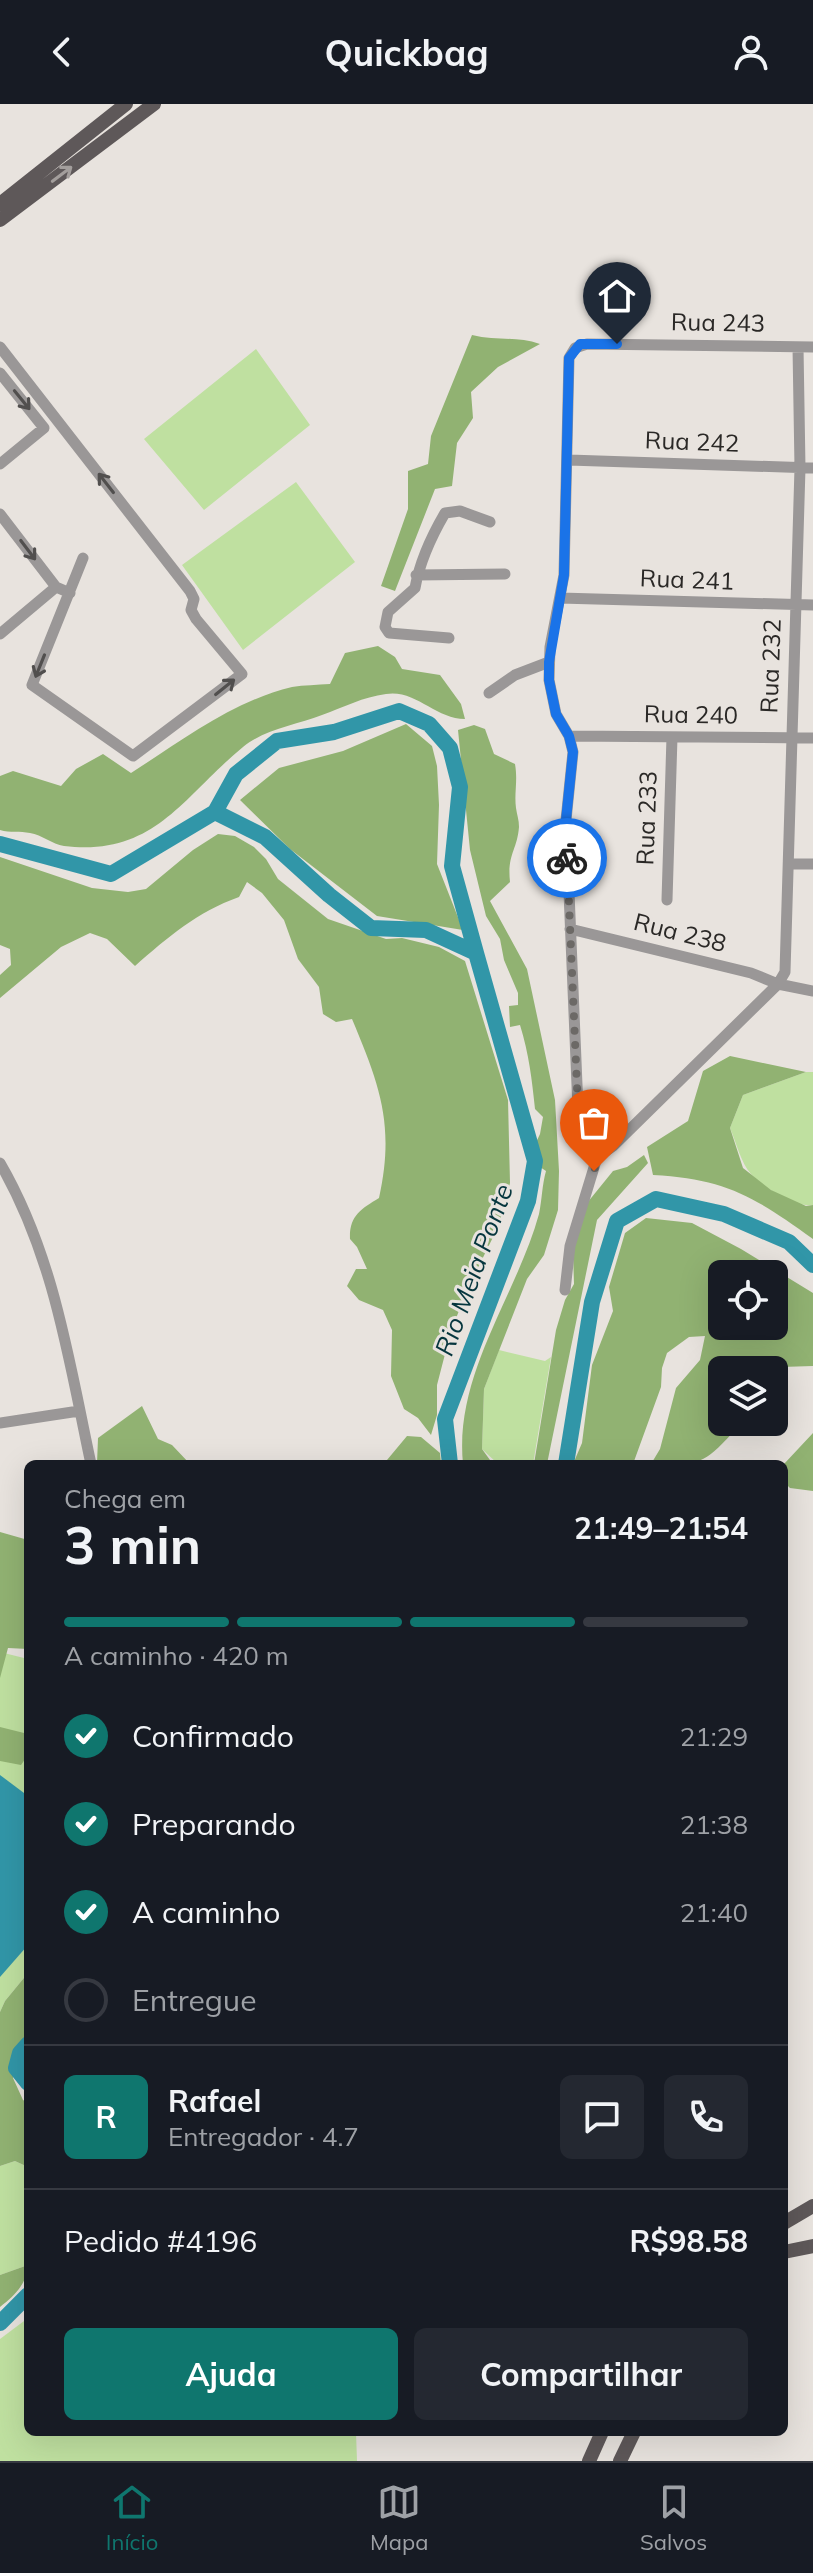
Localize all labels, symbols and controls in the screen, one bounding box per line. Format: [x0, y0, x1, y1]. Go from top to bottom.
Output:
icon: back [40, 30, 84, 74]
text: Quickbag [324, 30, 489, 75]
icon: person [729, 30, 773, 74]
one-way arrow [51, 165, 72, 182]
pin [583, 262, 651, 344]
icon: home [595, 274, 639, 318]
street label: Rua 243 [671, 306, 765, 338]
one-way arrow [13, 389, 31, 410]
street label: Rua 242 [644, 424, 740, 458]
one-way arrow [98, 473, 115, 494]
one-way arrow [19, 539, 36, 560]
street label: Rua 241 [639, 562, 735, 596]
street label: Rua 232 [753, 618, 787, 714]
one-way arrow [32, 653, 47, 678]
one-way arrow [214, 678, 235, 696]
street label: Rua 240 [644, 698, 738, 730]
street label: Rua 233 [629, 770, 663, 866]
courier [527, 818, 607, 898]
icon: bike [545, 836, 589, 880]
street label: Rua 238 [631, 906, 730, 958]
pin [560, 1089, 628, 1171]
icon: bag [572, 1101, 616, 1145]
water label: Rio Meia Ponte [427, 1179, 520, 1360]
map controls [708, 1260, 788, 1436]
button: locate [708, 1260, 788, 1340]
button: layers [708, 1356, 788, 1436]
text: Chega em [64, 1482, 186, 1515]
text: 21:49–21:54 [574, 1509, 748, 1547]
text: 3 min [64, 1512, 201, 1577]
text: A caminho · 420 m [64, 1639, 289, 1672]
icon: check [64, 1714, 108, 1758]
text: Confirmado [132, 1717, 294, 1755]
text: 21:29 [680, 1720, 748, 1753]
icon: check [64, 1802, 108, 1846]
text: Preparando [132, 1805, 296, 1843]
text: 21:38 [680, 1808, 748, 1841]
icon: check [64, 1890, 108, 1934]
text: A caminho [132, 1893, 280, 1931]
text: 21:40 [680, 1896, 748, 1929]
text: Entregue [132, 1981, 256, 2019]
button: chat [560, 2075, 644, 2159]
button: phone [664, 2075, 748, 2159]
text: Rafael [168, 2082, 261, 2120]
text: R [95, 2098, 117, 2136]
text: Entregador · 4.7 [168, 2120, 359, 2153]
text: Pedido #4196 [64, 2222, 257, 2260]
text: R$98.58 [630, 2222, 748, 2260]
button: Ajuda [64, 2328, 398, 2420]
button: Compartilhar [414, 2328, 748, 2420]
tab: Início [106, 2480, 158, 2556]
tab: Mapa [370, 2480, 428, 2556]
tab: Salvos [640, 2480, 707, 2556]

